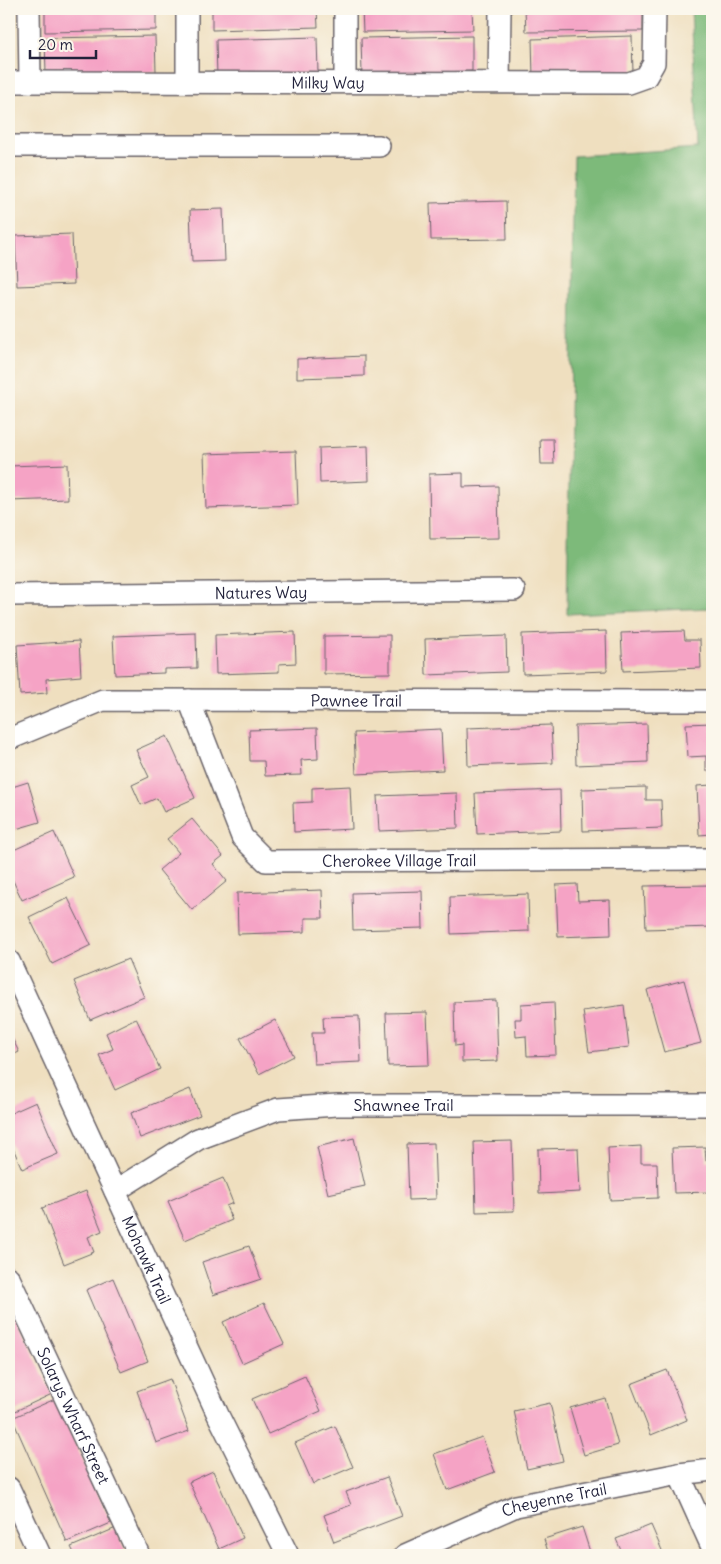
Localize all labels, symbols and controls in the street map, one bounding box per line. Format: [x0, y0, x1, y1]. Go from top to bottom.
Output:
scale bar [30, 28, 96, 60]
text: 20 m [38, 35, 73, 54]
street label: Milky Way [291, 72, 365, 93]
street label: Natures Way [214, 582, 307, 603]
street label: Pawnee Trail [311, 690, 402, 710]
street label: Cherokee Village Trail [322, 850, 476, 871]
street label: Shawnee Trail [353, 1095, 454, 1115]
street label: Mohawk Trail [118, 1213, 176, 1307]
street label: Solarys Wharf Street [33, 1344, 114, 1488]
street label: Cheyenne Trail [498, 1478, 608, 1521]

